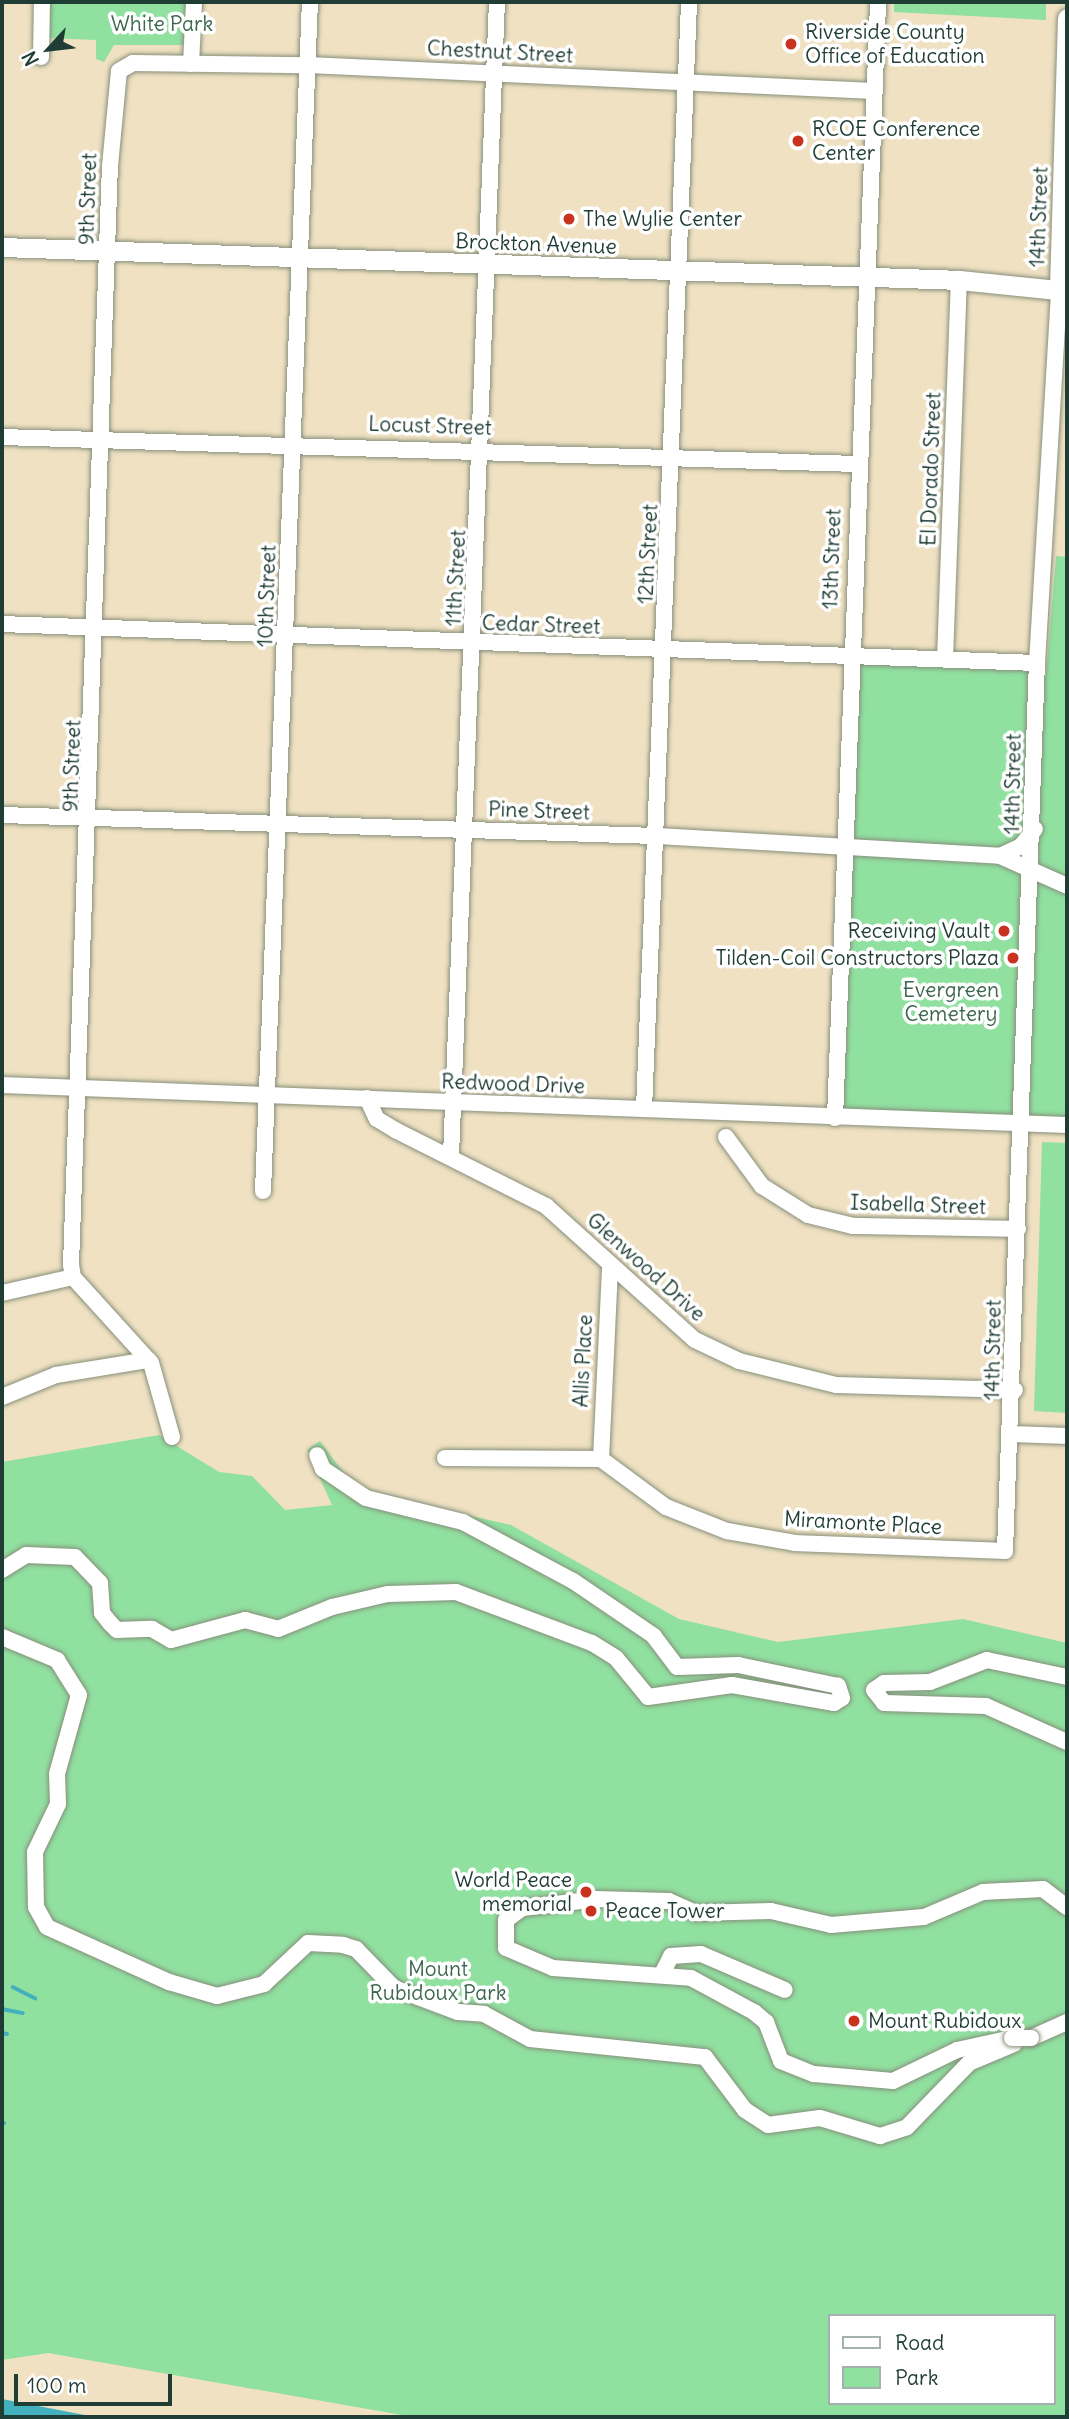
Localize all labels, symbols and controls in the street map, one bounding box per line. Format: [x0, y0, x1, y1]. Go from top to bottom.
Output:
park label: White Park [111, 11, 213, 37]
north arrow [14, 14, 84, 84]
place label: Riverside County Office of Education [805, 19, 985, 69]
street label: Chestnut Street [426, 36, 574, 68]
marker: Riverside County Office of Education [783, 36, 799, 52]
text: N [17, 47, 44, 70]
place label: RCOE Conference Center [812, 116, 980, 166]
marker: RCOE Conference Center [790, 133, 806, 149]
street label: 9th Street [74, 152, 102, 246]
street label: 14th Street [1025, 166, 1053, 268]
place label: The Wylie Center [583, 206, 742, 232]
marker: The Wylie Center [561, 211, 577, 227]
street label: Brockton Avenue [455, 229, 617, 259]
street label: El Dorado Street [916, 392, 946, 546]
street label: Locust Street [368, 411, 492, 441]
street label: 12th Street [633, 503, 663, 605]
street label: 13th Street [818, 508, 846, 610]
street label: 11th Street [441, 529, 471, 627]
street label: 10th Street [253, 544, 281, 648]
street label: Cedar Street [481, 610, 601, 640]
street label: 9th Street [58, 719, 86, 813]
street label: 14th Street [1000, 733, 1026, 835]
street label: Pine Street [488, 797, 590, 825]
place label: Receiving Vault [847, 918, 990, 944]
marker: Receiving Vault [996, 923, 1012, 939]
place label: Tilden-Coil Constructors Plaza [715, 945, 999, 971]
marker: Tilden-Coil Constructors Plaza [1005, 950, 1021, 966]
park label: Evergreen Cemetery [903, 977, 999, 1027]
street label: Redwood Drive [441, 1069, 585, 1099]
street label: Isabella Street [850, 1190, 986, 1220]
street label: Glenwood Drive [582, 1207, 710, 1327]
street label: 14th Street [980, 1299, 1006, 1401]
street label: Allis Place [568, 1314, 598, 1408]
street label: Miramonte Place [783, 1506, 943, 1540]
place label: World Peace memorial [455, 1867, 572, 1917]
marker: World Peace memorial [578, 1884, 594, 1900]
place label: Peace Tower [605, 1898, 724, 1924]
marker: Peace Tower [583, 1903, 599, 1919]
park label: Mount Rubidoux Park [370, 1956, 506, 2006]
place label: Mount Rubidoux [868, 2008, 1022, 2034]
marker: Mount Rubidoux [846, 2013, 862, 2029]
legend [828, 2314, 1055, 2405]
text: Road [895, 2329, 944, 2356]
scale bar [18, 2360, 175, 2404]
text: Park [895, 2364, 938, 2391]
text: 100 m [27, 2372, 86, 2399]

